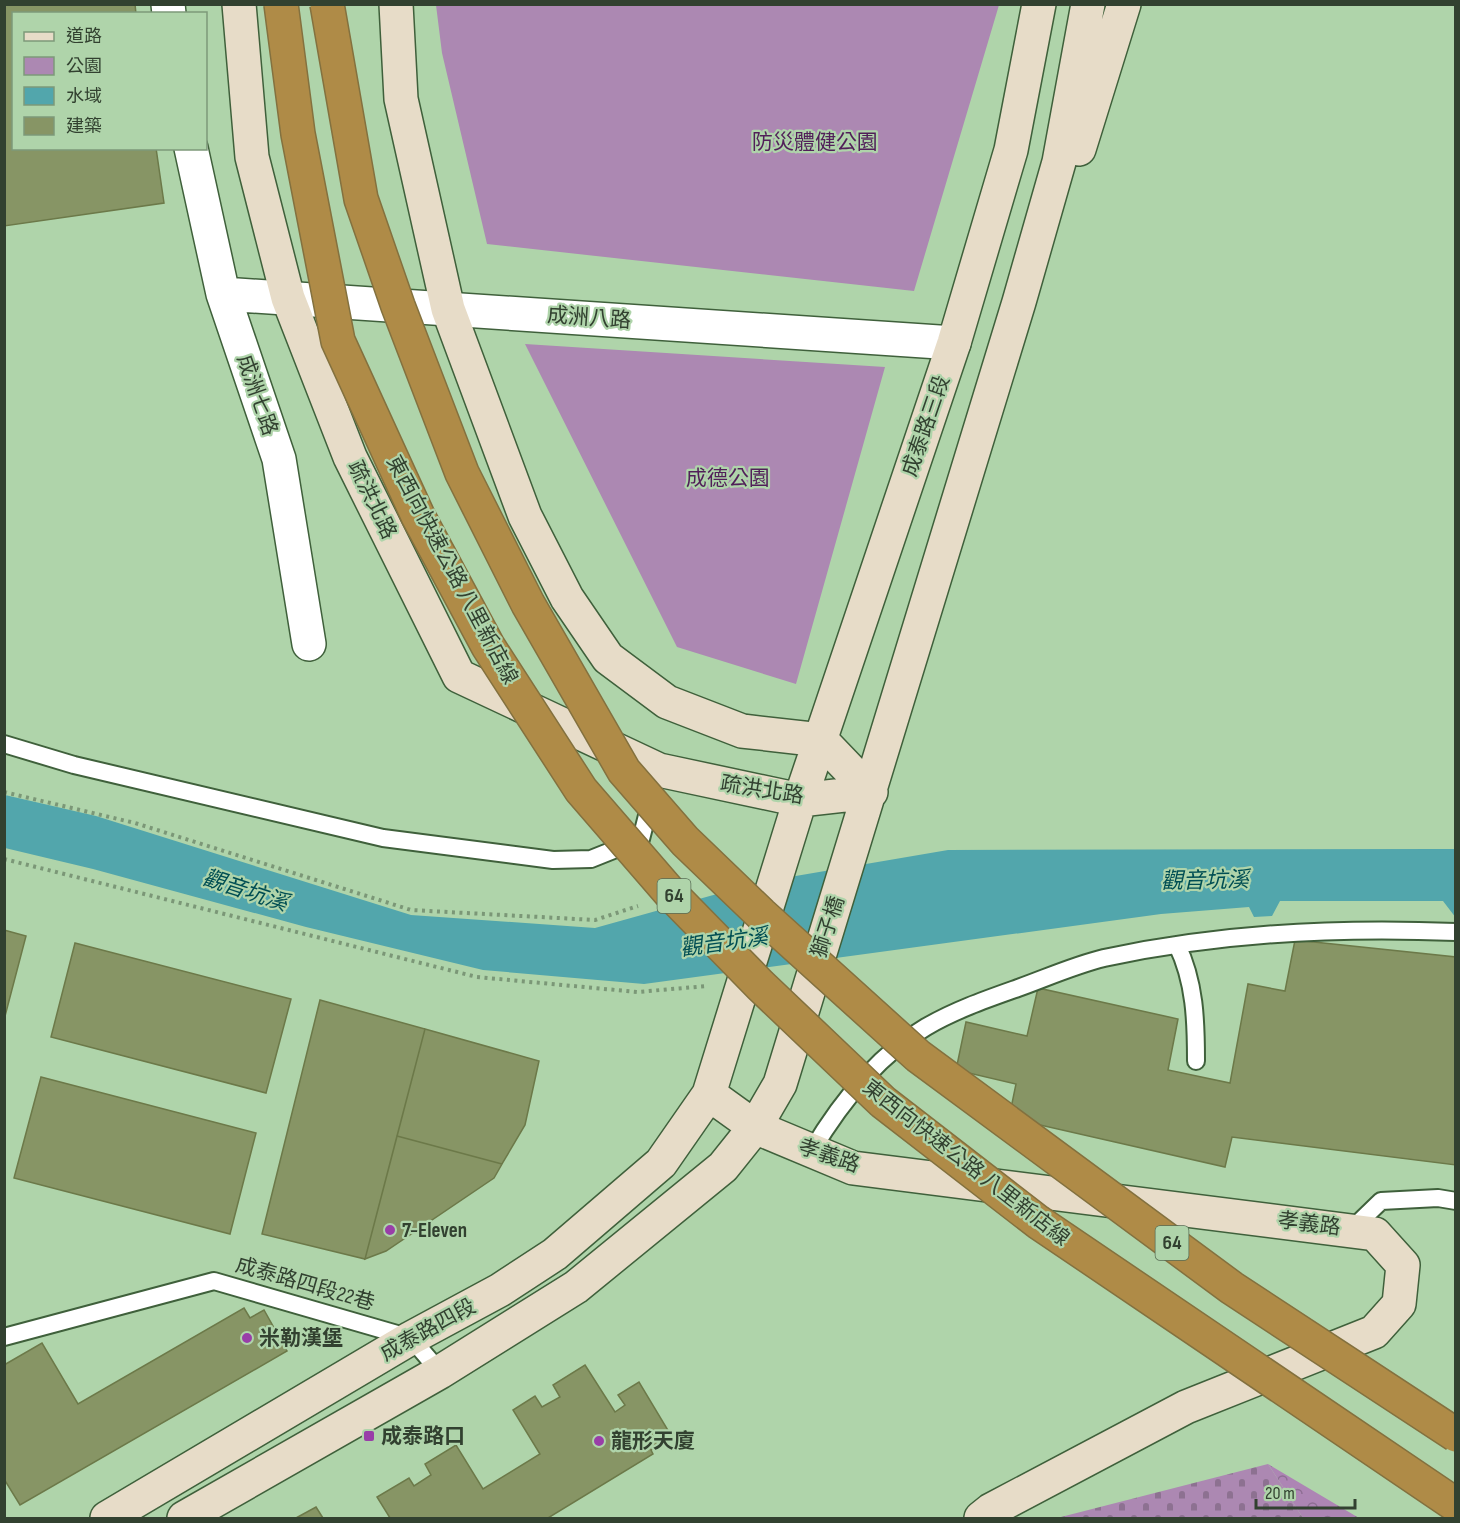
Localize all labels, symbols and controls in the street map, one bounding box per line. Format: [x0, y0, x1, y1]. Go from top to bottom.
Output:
legend [12, 12, 207, 150]
text: 道路 [66, 26, 102, 47]
text: 公園 [66, 56, 102, 77]
text: 水域 [66, 86, 102, 107]
text: 建築 [66, 116, 102, 137]
park label: 防災體健公園 [752, 130, 878, 155]
street label: 成洲八路 [546, 303, 632, 333]
street label: 成洲七路 [232, 351, 282, 439]
street label: 成泰路三段 [897, 372, 955, 480]
street label: 東西向快速公路 八里新店線 [381, 451, 523, 689]
street label: 疏洪北路 [342, 457, 402, 543]
park label: 成德公園 [686, 466, 770, 491]
street label: 疏洪北路 [719, 771, 805, 809]
water label: 觀音坑溪 [199, 865, 294, 918]
water label: 觀音坑溪 [1161, 867, 1252, 895]
road number: 64 [658, 879, 690, 913]
street label: 獅子橋 [806, 893, 850, 961]
water label: 觀音坑溪 [679, 923, 772, 962]
street label: 東西向快速公路 八里新店線 [858, 1075, 1074, 1251]
street label: 孝義路 [795, 1134, 863, 1178]
street label: 孝義路 [1276, 1208, 1342, 1240]
place label: 7-Eleven [402, 1218, 467, 1243]
marker: 7-Eleven [383, 1223, 397, 1237]
road number: 64 [1156, 1226, 1188, 1260]
street label: 成泰路四段22巷 [233, 1252, 377, 1316]
street label: 成泰路四段 [376, 1294, 480, 1366]
place label: 米勒漢堡 [259, 1326, 343, 1351]
marker: 米勒漢堡 [240, 1331, 254, 1345]
place label: 成泰路口 [381, 1424, 465, 1449]
marker: 成泰路口 [362, 1429, 376, 1443]
place label: 龍形天廈 [611, 1429, 695, 1454]
marker: 龍形天廈 [592, 1434, 606, 1448]
scale bar [1256, 1472, 1355, 1510]
text: 20 m [1265, 1483, 1295, 1504]

